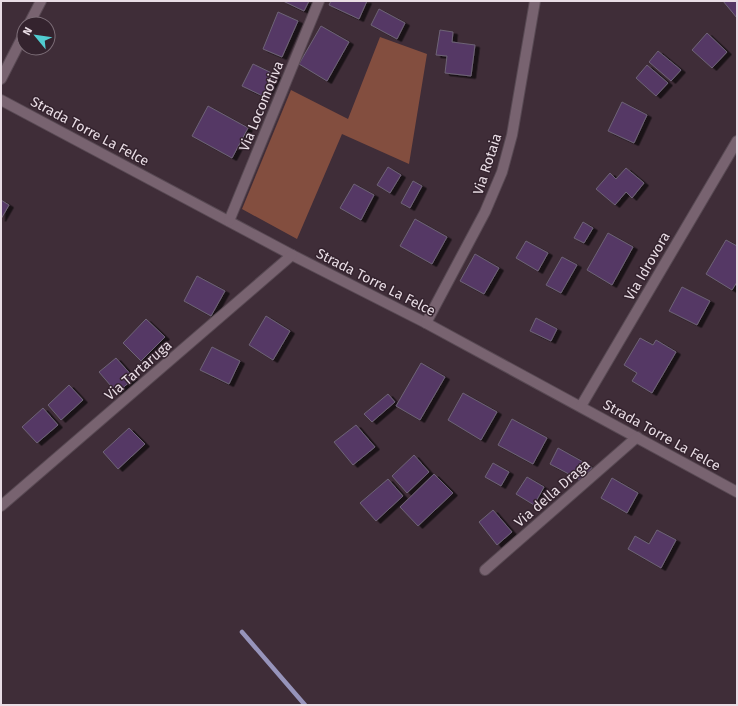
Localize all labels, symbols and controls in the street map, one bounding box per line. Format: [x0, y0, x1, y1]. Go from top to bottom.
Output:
north arrow [16, 16, 56, 56]
text: N [20, 25, 35, 38]
street label: Via Locomotiva [236, 59, 287, 154]
street label: Strada Torre La Felce [28, 93, 152, 170]
street label: Via Rotaia [470, 131, 505, 197]
street label: Via Idrovora [621, 229, 674, 303]
street label: Strada Torre La Felce [313, 245, 438, 320]
street label: Via Tartaruga [101, 337, 175, 404]
street label: Strada Torre La Felce [600, 396, 723, 475]
street label: Via della Draga [511, 456, 594, 531]

